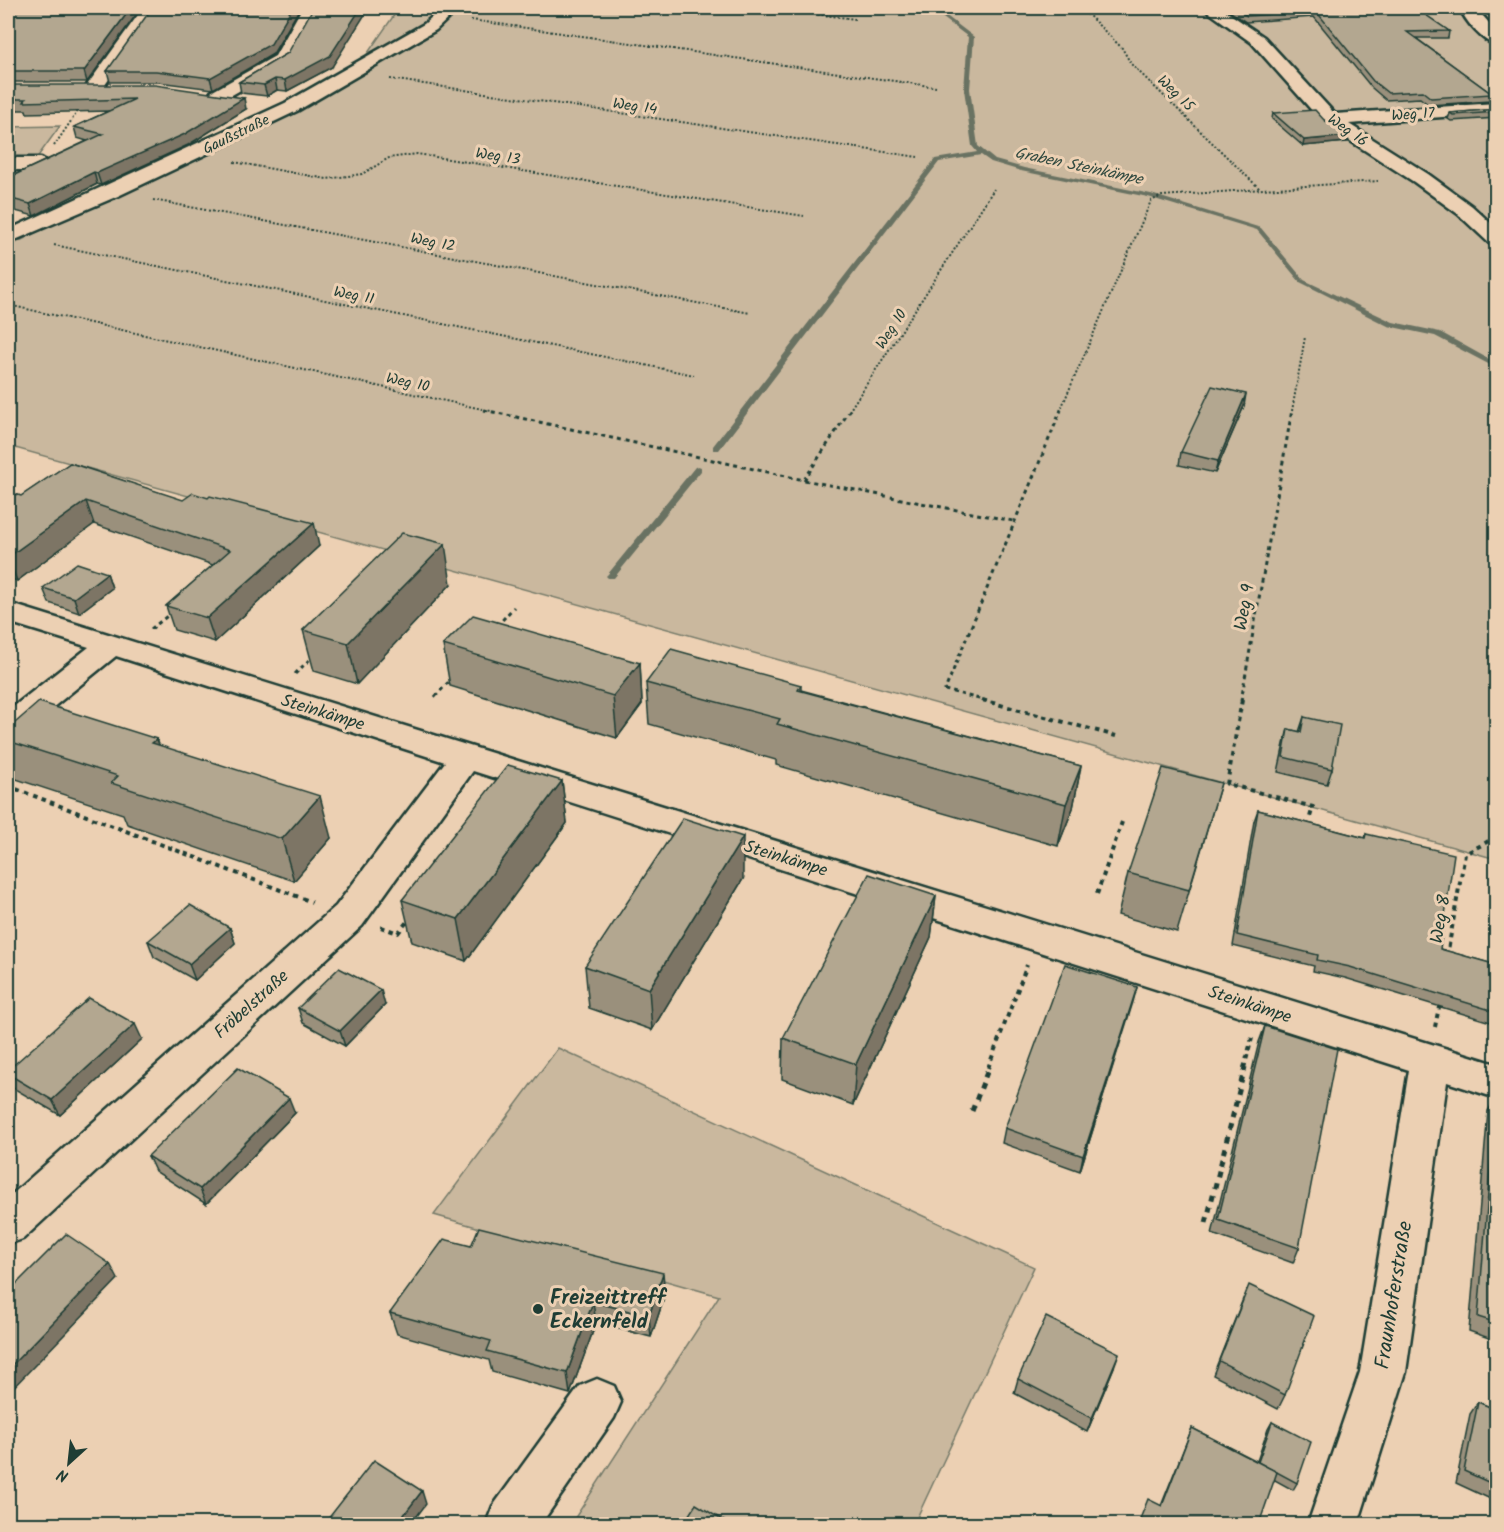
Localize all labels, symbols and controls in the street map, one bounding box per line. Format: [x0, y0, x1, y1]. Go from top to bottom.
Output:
street label: Weg 15 [1151, 70, 1200, 118]
street label: Weg 14 [611, 92, 659, 122]
street label: Weg 17 [1391, 101, 1437, 128]
street label: Gaußstraße [199, 108, 274, 161]
street label: Weg 16 [1322, 108, 1373, 153]
water label: Graben Steinkämpe [1013, 141, 1147, 193]
street label: Weg 13 [474, 142, 522, 172]
street label: Weg 12 [408, 227, 457, 259]
street label: Weg 11 [331, 280, 377, 312]
street label: Weg 10 [870, 304, 914, 354]
street label: Weg 10 [384, 367, 432, 399]
street label: Weg 9 [1227, 582, 1264, 633]
street label: Steinkämpe [277, 687, 368, 740]
street label: Steinkämpe [740, 833, 831, 886]
street label: Weg 8 [1423, 893, 1460, 946]
street label: Fröbelstraße [208, 963, 296, 1047]
street label: Steinkämpe [1204, 978, 1295, 1033]
street label: Fraunhoferstraße [1366, 1218, 1423, 1372]
place label: Freizeittreff Eckernfeld [550, 1282, 667, 1339]
marker: Freizeittreff Eckernfeld [531, 1302, 545, 1316]
north arrow [39, 1433, 99, 1493]
text: N [53, 1462, 73, 1488]

